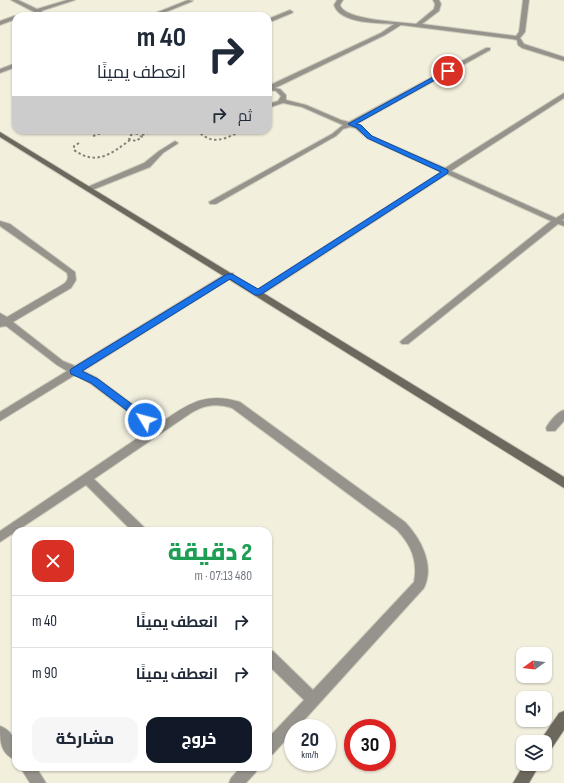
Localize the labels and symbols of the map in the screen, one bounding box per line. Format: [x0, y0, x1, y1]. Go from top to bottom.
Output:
pin [431, 54, 465, 88]
position arrow [124, 399, 166, 441]
north arrow [516, 647, 552, 683]
speed limit sign: 30 [344, 719, 396, 771]

